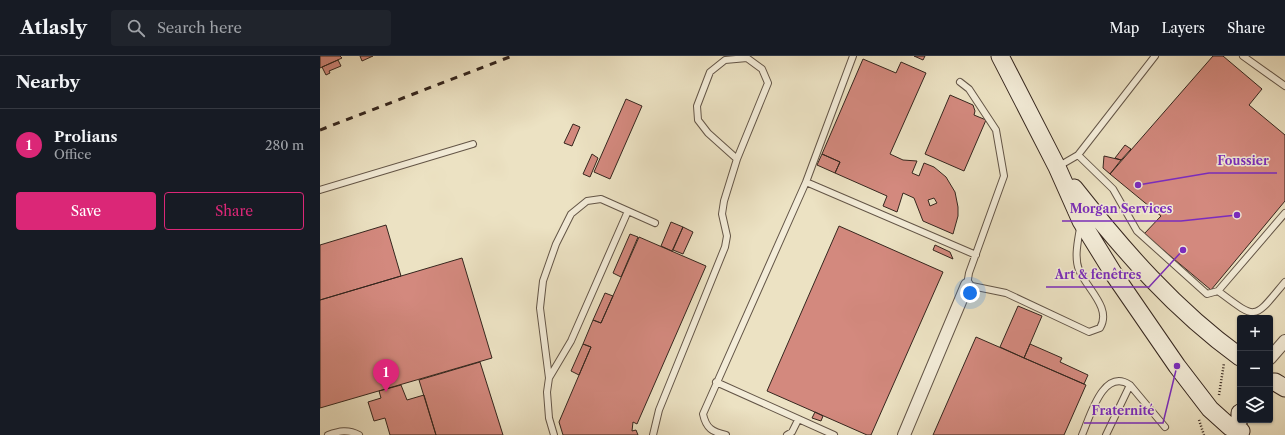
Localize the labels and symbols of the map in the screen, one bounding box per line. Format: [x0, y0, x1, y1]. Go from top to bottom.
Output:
callout: Foussier [1209, 149, 1277, 173]
text: Foussier [1217, 153, 1269, 168]
callout: Morgan Services [1062, 197, 1181, 221]
text: Morgan Services [1070, 201, 1173, 216]
callout: Art & fenêtres [1046, 263, 1149, 287]
text: Art & fenêtres [1054, 267, 1142, 282]
your location [960, 283, 980, 303]
pin: 1 [373, 359, 399, 392]
callout: Fraternité [1084, 399, 1163, 423]
text: Fraternité [1091, 403, 1155, 418]

